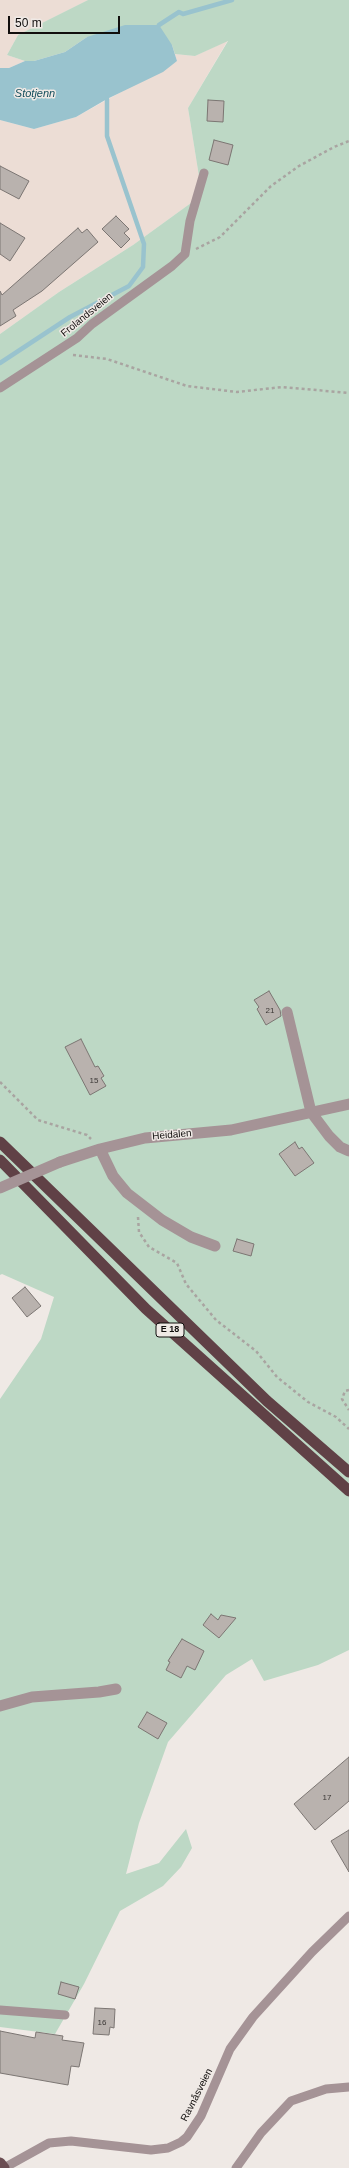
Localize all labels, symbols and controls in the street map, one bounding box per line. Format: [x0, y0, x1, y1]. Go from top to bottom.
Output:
scale bar [10, 8, 122, 34]
text: 50 m [15, 16, 42, 30]
water label: Stotjenn [15, 87, 55, 101]
street label: Frolandsveien [59, 291, 115, 339]
house number: 21 [266, 1006, 274, 1016]
house number: 15 [90, 1076, 98, 1086]
street label: Heidalen [152, 1127, 192, 1143]
road number: E 18 [156, 1323, 184, 1337]
house number: 17 [323, 1793, 331, 1803]
house number: 16 [98, 2018, 106, 2028]
street label: Ravnåsveien [179, 2067, 215, 2123]

